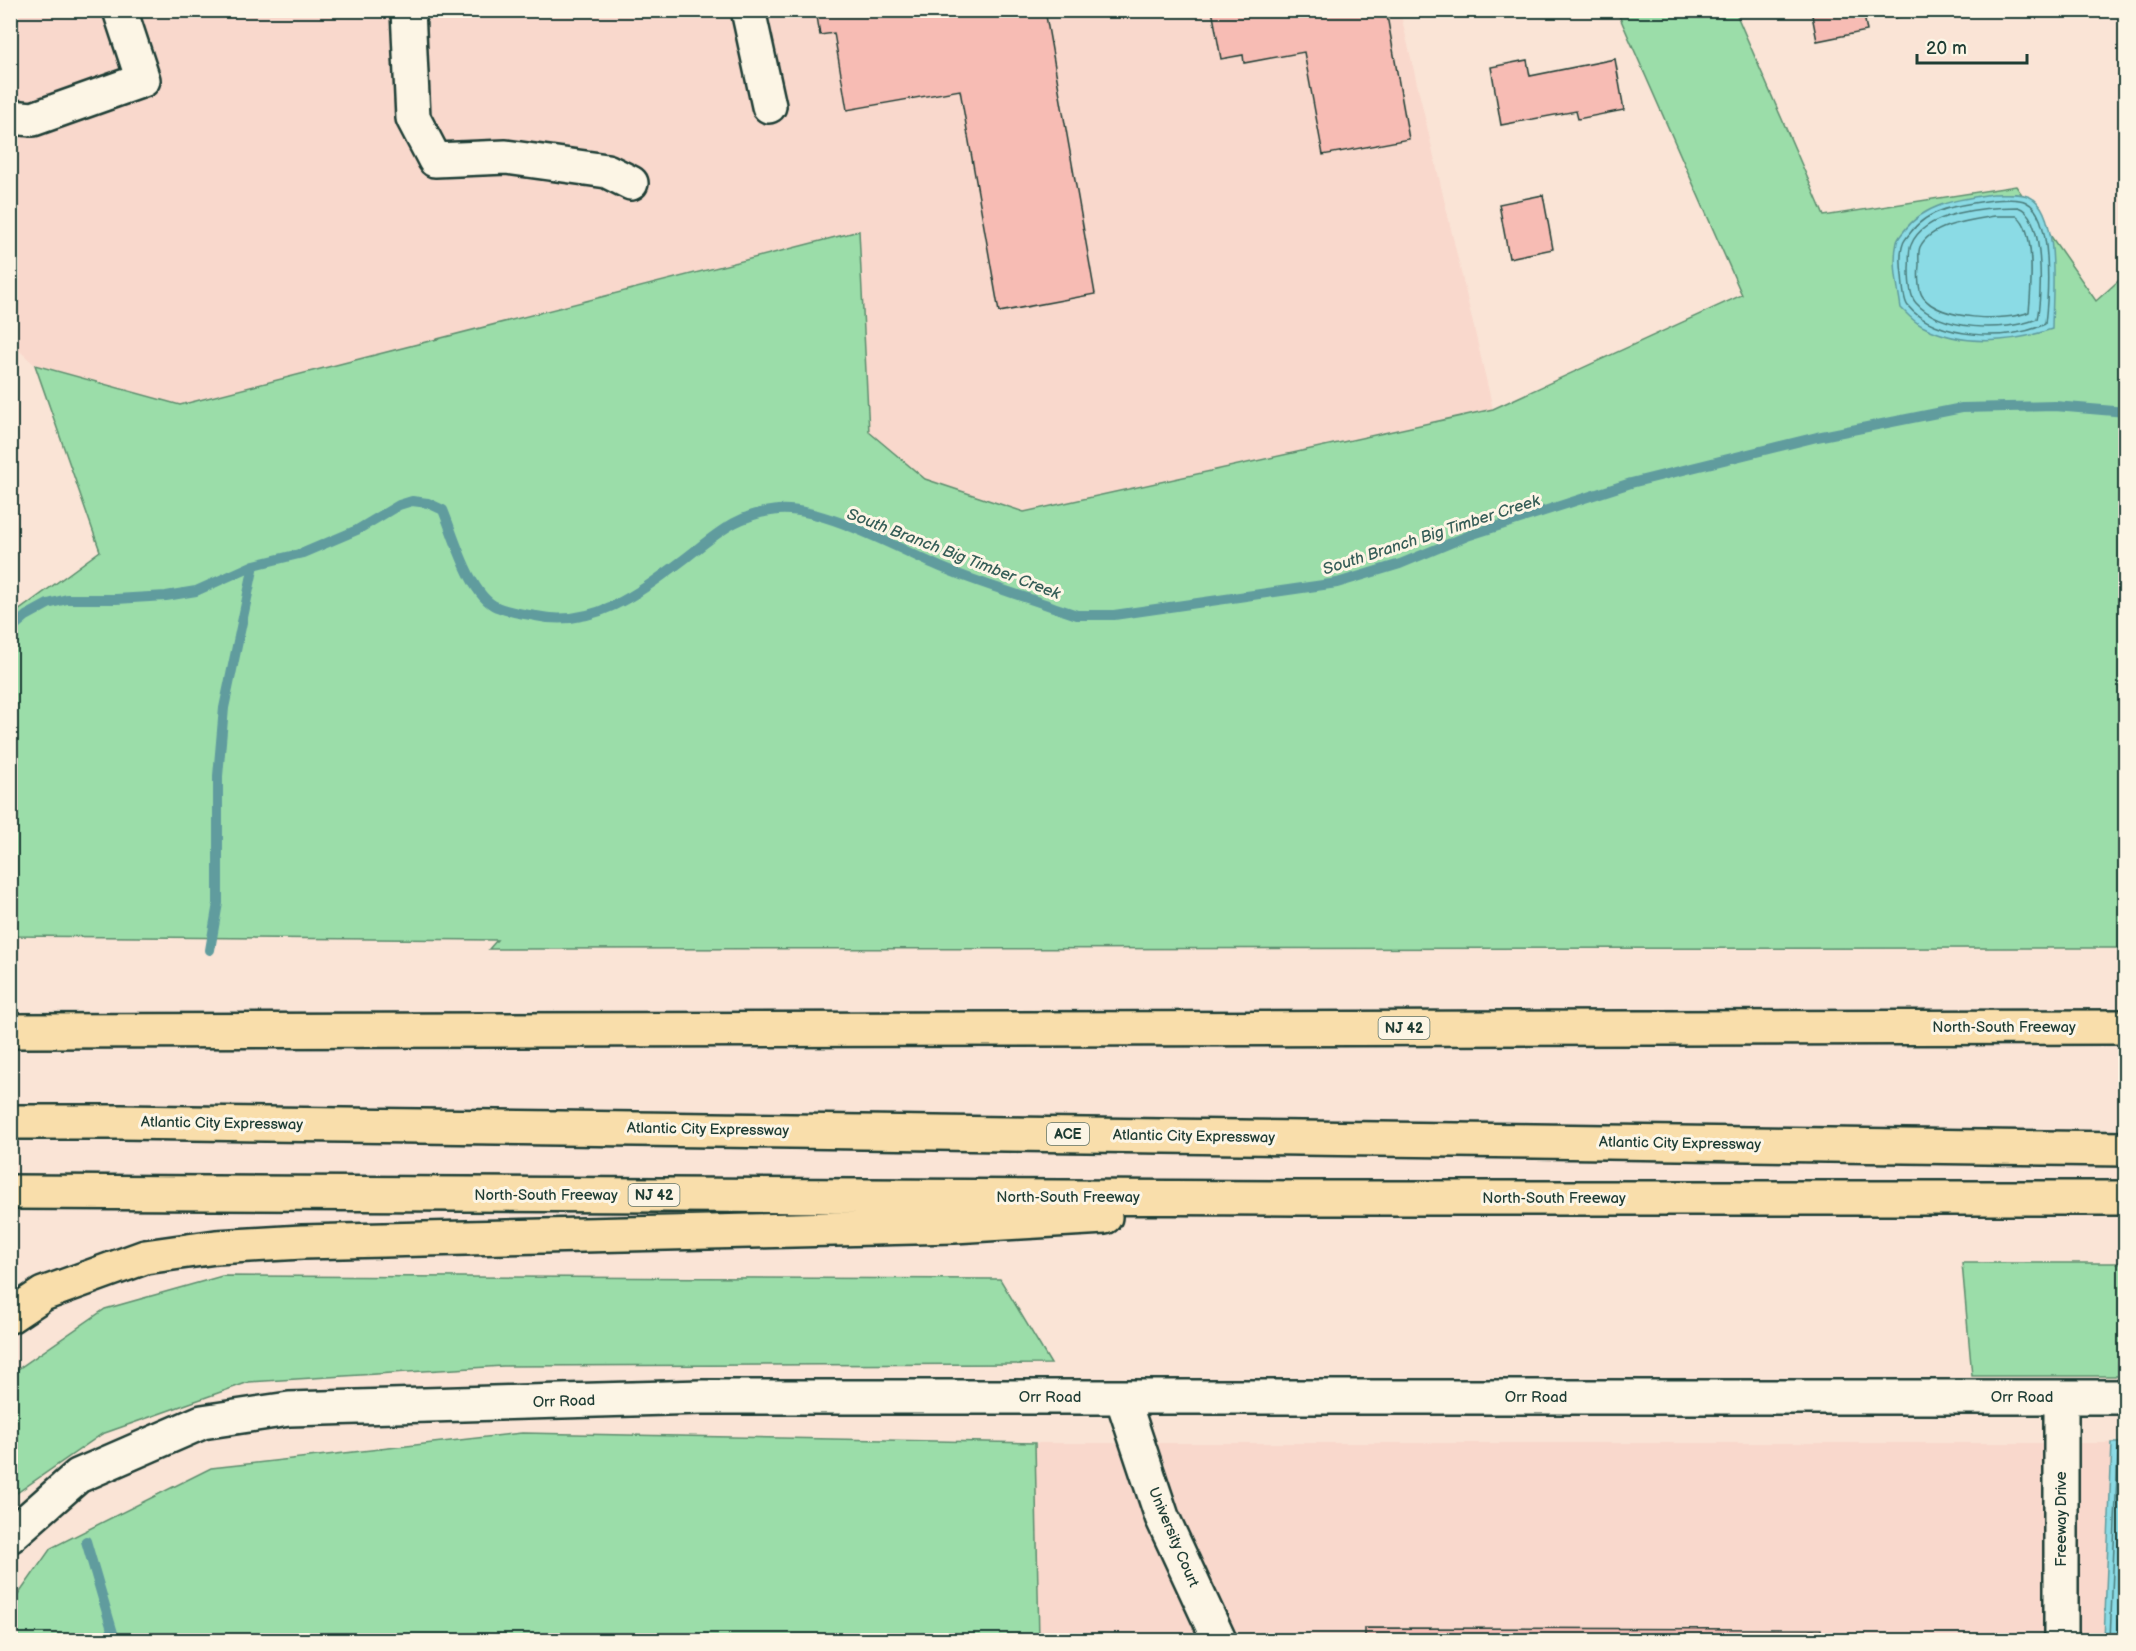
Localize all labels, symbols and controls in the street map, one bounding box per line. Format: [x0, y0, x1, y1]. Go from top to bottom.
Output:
scale bar [1917, 27, 2026, 65]
text: 20 m [1926, 38, 1967, 59]
water label: South Branch Big Timber Creek [1321, 491, 1544, 580]
water label: South Branch Big Timber Creek [844, 505, 1064, 604]
road number: NJ 42 [1378, 1017, 1430, 1039]
street label: North-South Freeway [1932, 1018, 2076, 1037]
street label: Atlantic City Expressway [141, 1113, 304, 1134]
street label: Atlantic City Expressway [627, 1119, 790, 1140]
road number: ACE [1047, 1123, 1089, 1145]
street label: Atlantic City Expressway [1113, 1126, 1276, 1147]
street label: Atlantic City Expressway [1599, 1133, 1762, 1154]
road number: NJ 42 [628, 1184, 680, 1206]
street label: North-South Freeway [474, 1186, 618, 1205]
street label: North-South Freeway [996, 1188, 1140, 1207]
street label: North-South Freeway [1482, 1189, 1626, 1208]
street label: Orr Road [1019, 1388, 1081, 1407]
street label: Orr Road [1505, 1388, 1567, 1407]
street label: Orr Road [1991, 1388, 2053, 1407]
street label: Orr Road [532, 1391, 596, 1412]
street label: Freeway Drive [2052, 1471, 2071, 1567]
street label: University Court [1144, 1484, 1203, 1590]

